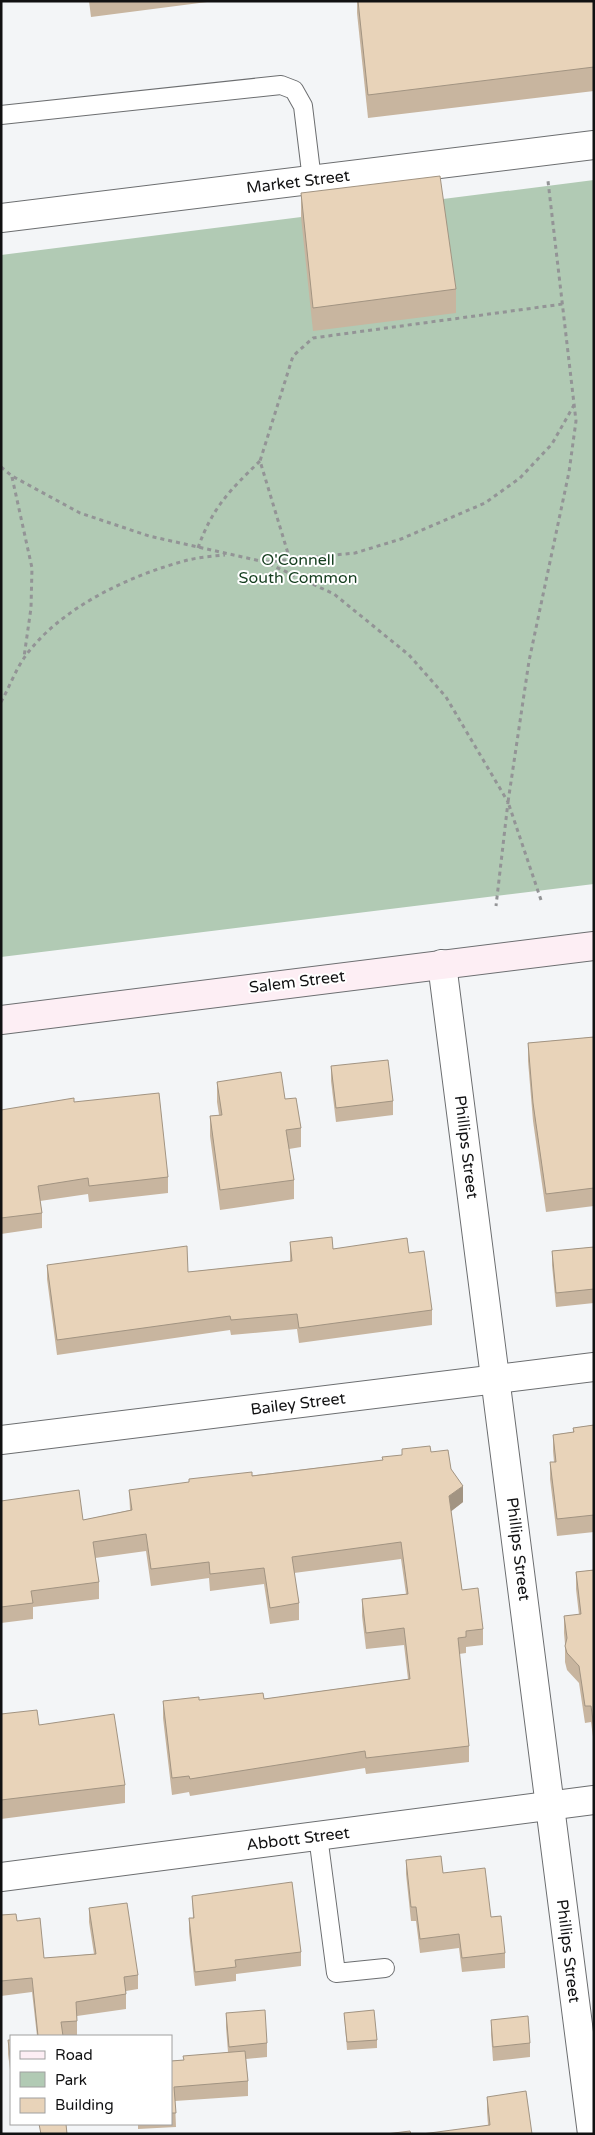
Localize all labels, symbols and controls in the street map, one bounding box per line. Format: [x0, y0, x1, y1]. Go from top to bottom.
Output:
street label: Market Street [245, 166, 351, 198]
park label: O'Connell South Common [239, 550, 357, 588]
street label: Salem Street [248, 966, 346, 998]
street label: Phillips Street [450, 1094, 482, 1200]
street label: Bailey Street [249, 1388, 347, 1420]
street label: Phillips Street [502, 1496, 534, 1602]
street label: Abbott Street [245, 1823, 351, 1855]
street label: Phillips Street [552, 1898, 584, 2004]
legend [10, 2035, 172, 2125]
text: Road [55, 2046, 93, 2064]
text: Park [55, 2071, 87, 2089]
text: Building [55, 2096, 114, 2114]

